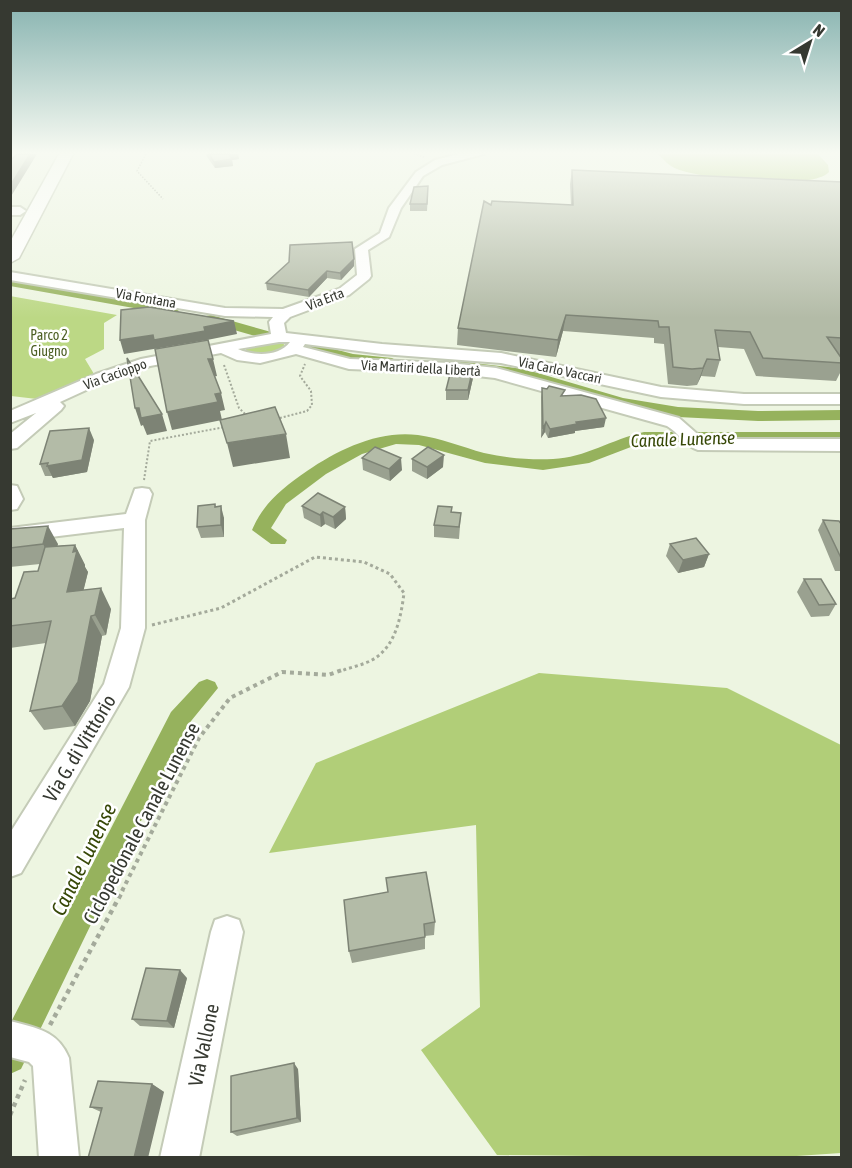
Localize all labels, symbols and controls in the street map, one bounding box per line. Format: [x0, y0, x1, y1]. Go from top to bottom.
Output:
north arrow [780, 12, 840, 72]
text: N [810, 20, 829, 40]
street label: Via Fontana [115, 285, 177, 311]
street label: Via Erta [304, 285, 346, 313]
park label: Parco 2 Giugno [30, 327, 68, 359]
street label: Via Carlo Vaccari [517, 353, 603, 387]
street label: Via Cacioppo [81, 355, 149, 393]
street label: Via Martiri della Libertà [361, 357, 481, 379]
water label: Canale Lunense [630, 427, 736, 451]
street label: Via G. di Vitttorio [38, 690, 120, 806]
street label: Ciclopedonale Canale Lunense [78, 718, 204, 928]
water label: Canale Lunense [45, 799, 121, 919]
street label: Via Vallone [183, 1002, 223, 1088]

